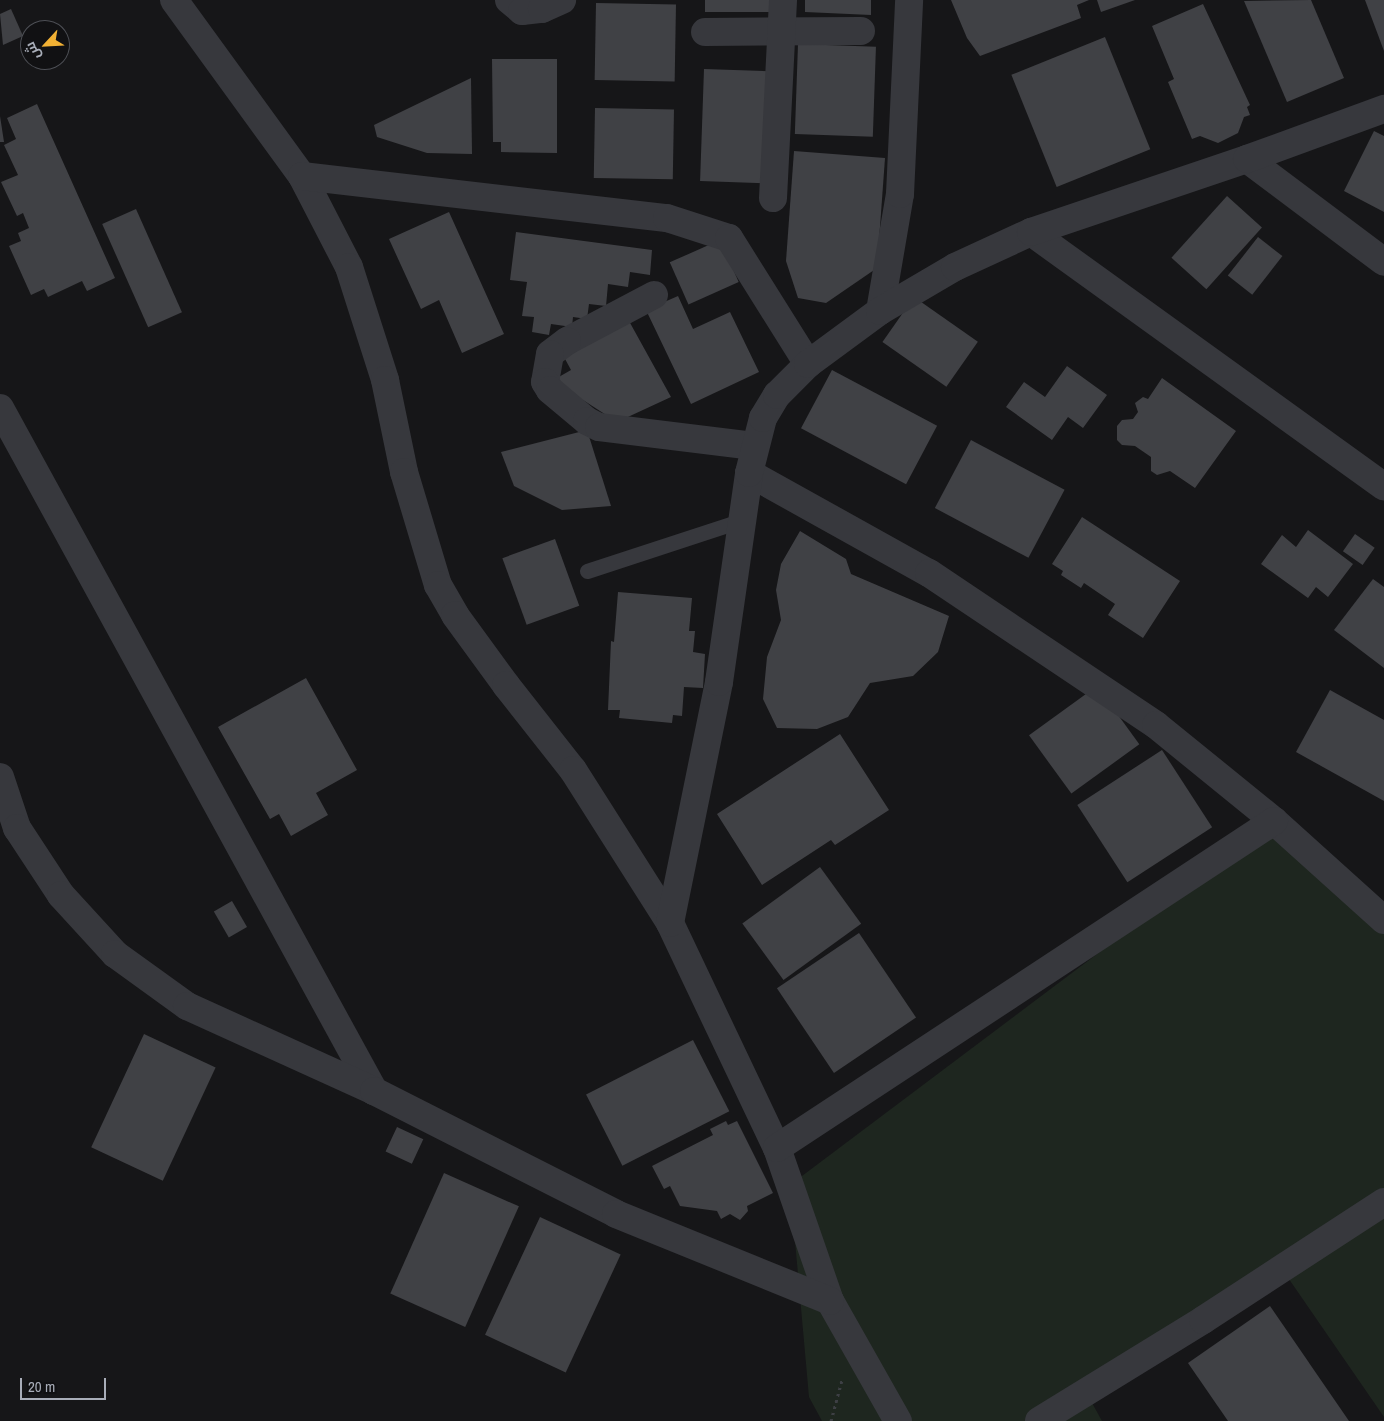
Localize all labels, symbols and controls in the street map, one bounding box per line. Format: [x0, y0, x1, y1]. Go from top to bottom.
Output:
north arrow [20, 20, 70, 70]
text: ش [20, 39, 44, 63]
scale bar [22, 1368, 109, 1400]
text: 20 m [28, 1376, 55, 1397]

